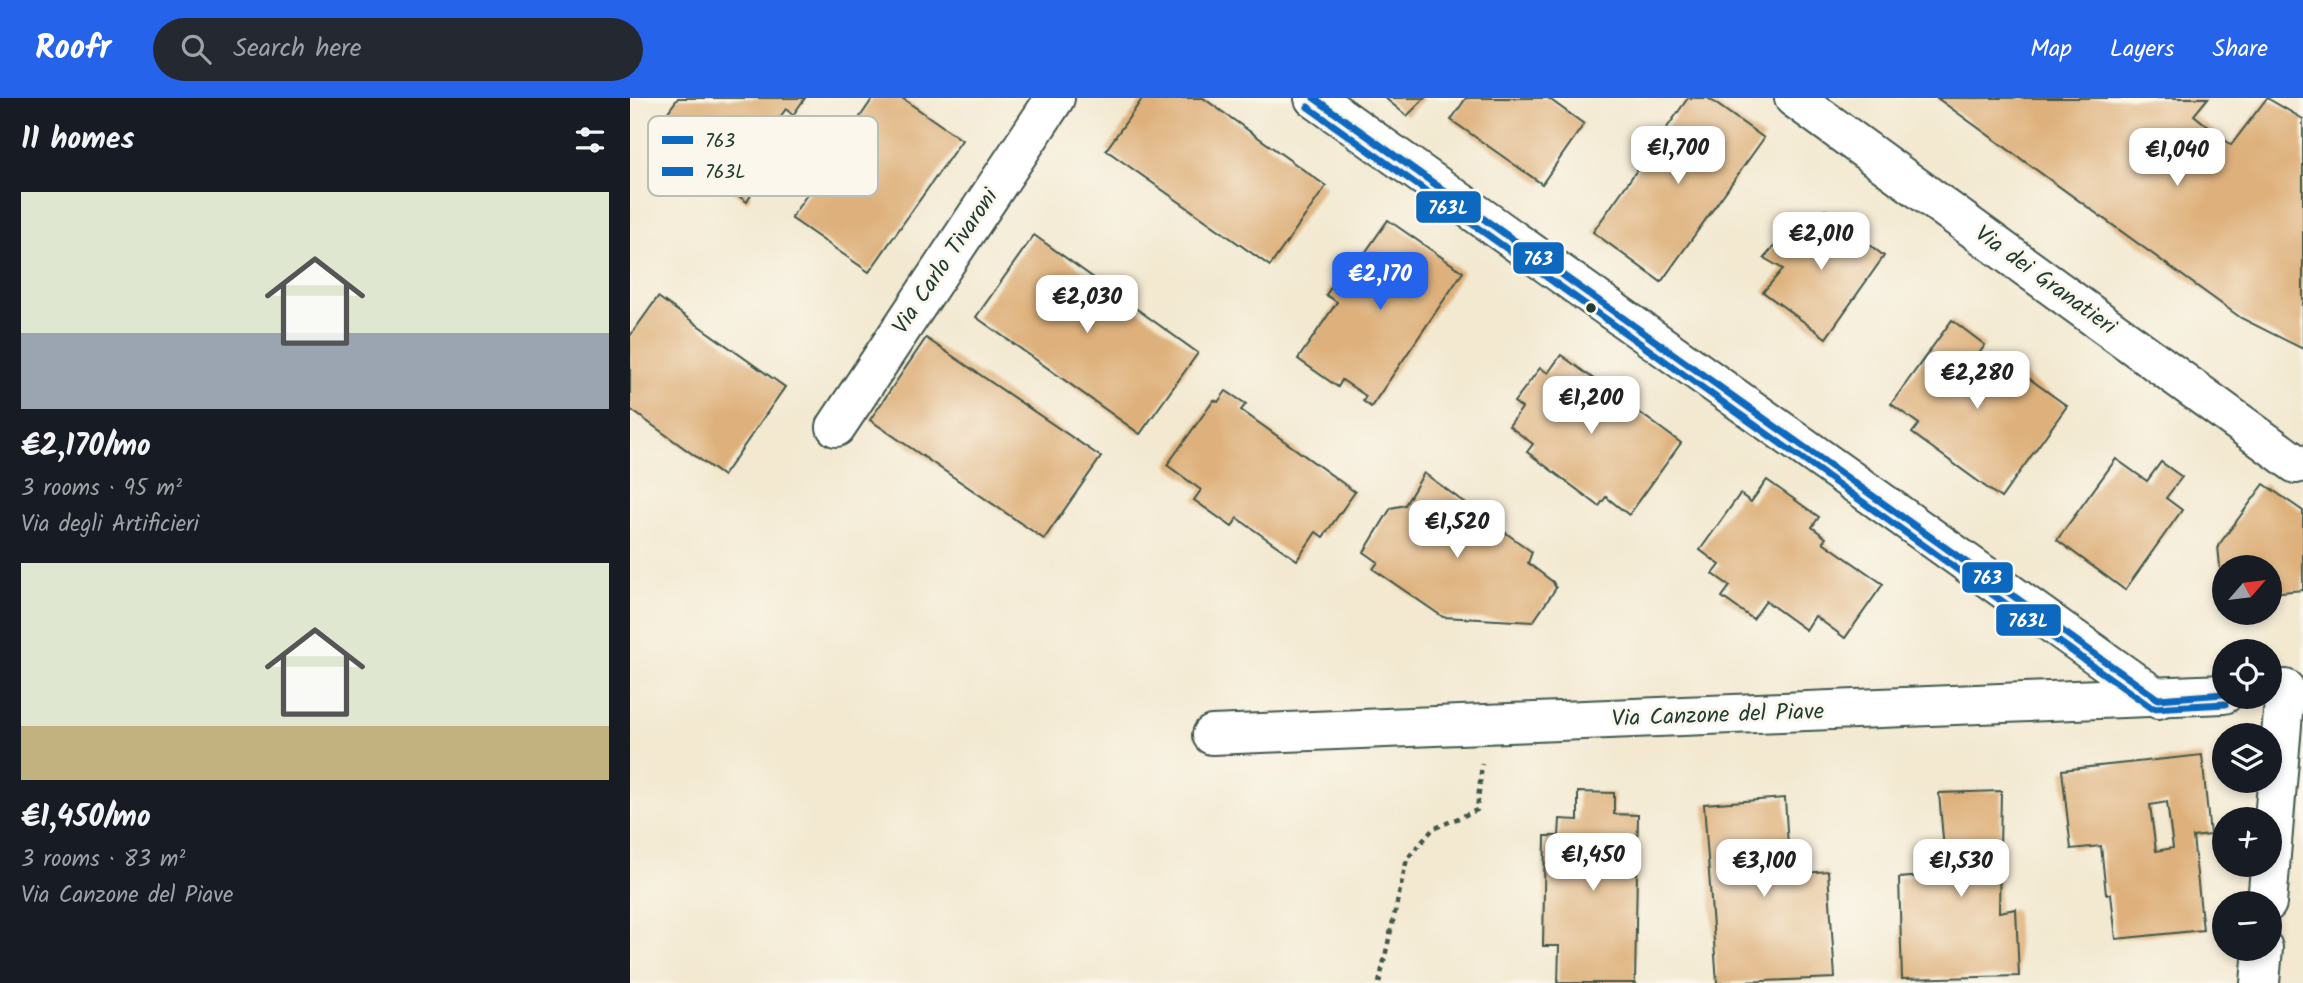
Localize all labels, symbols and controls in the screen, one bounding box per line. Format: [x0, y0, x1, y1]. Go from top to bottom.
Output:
search box [153, 18, 643, 81]
text: Roofr [35, 23, 111, 76]
text: Search here [233, 28, 361, 70]
icon: search [177, 30, 215, 68]
text: Map [2030, 30, 2072, 69]
text: Layers [2110, 30, 2174, 69]
text: Share [2212, 30, 2268, 69]
text: 11 homes [21, 116, 134, 164]
legend [648, 116, 878, 196]
icon: filters [571, 121, 609, 159]
pin: €1,700 [1621, 126, 1735, 186]
text: 763 [705, 127, 735, 157]
pin: €1,040 [2120, 129, 2234, 188]
text: €1,700 [1647, 131, 1709, 167]
text: €1,040 [2145, 133, 2209, 169]
text: 763L [705, 158, 746, 188]
street label: Via Carlo Tivaroni [884, 181, 1009, 342]
line badge: 763L [1415, 190, 1482, 224]
text: 763L [1428, 194, 1468, 224]
pin: €2,010 [1764, 212, 1878, 272]
text: €2,010 [1789, 217, 1853, 253]
street label: Via dei Granatieri [1967, 217, 2125, 346]
icon: home [252, 238, 378, 364]
line badge: 763 [1512, 241, 1565, 275]
text: 763 [1523, 245, 1553, 275]
pin: €2,170 [1323, 252, 1437, 312]
text: €2,170 [1348, 257, 1412, 293]
pin: €2,030 [1030, 275, 1144, 335]
text: €2,030 [1052, 280, 1122, 316]
unlabelled marker [1584, 301, 1598, 315]
pin: €2,280 [1920, 352, 2034, 411]
text: €2,280 [1941, 356, 2013, 392]
pin: €1,200 [1534, 376, 1648, 436]
text: €1,200 [1559, 381, 1623, 417]
text: €2,170/mo [21, 423, 151, 471]
text: 3 rooms · 95 m² [21, 471, 182, 507]
pin: €1,520 [1400, 500, 1514, 560]
text: €1,520 [1425, 505, 1489, 541]
text: Via degli Artificieri [21, 507, 199, 543]
north arrow [2212, 555, 2282, 625]
map controls [2212, 555, 2282, 961]
line badge: 763 [1961, 561, 2014, 594]
text: 763 [1972, 564, 2002, 594]
line badge: 763L [1995, 603, 2062, 637]
text: 763L [2008, 607, 2048, 637]
icon: home [252, 609, 378, 735]
button: locate [2212, 639, 2282, 709]
street label: Via Canzone del Piave [1611, 694, 1825, 738]
button: layers [2212, 723, 2282, 793]
text: €1,450/mo [21, 794, 151, 842]
button: + [2212, 807, 2282, 877]
pin: €1,450 [1536, 834, 1650, 893]
text: €1,450 [1561, 838, 1625, 874]
pin: €3,100 [1707, 840, 1821, 899]
pin: €1,530 [1904, 840, 2018, 899]
text: 3 rooms · 83 m² [21, 842, 185, 878]
text: €3,100 [1732, 844, 1796, 880]
text: €1,530 [1929, 844, 1993, 880]
text: Via Canzone del Piave [21, 878, 233, 914]
button: − [2212, 891, 2282, 961]

